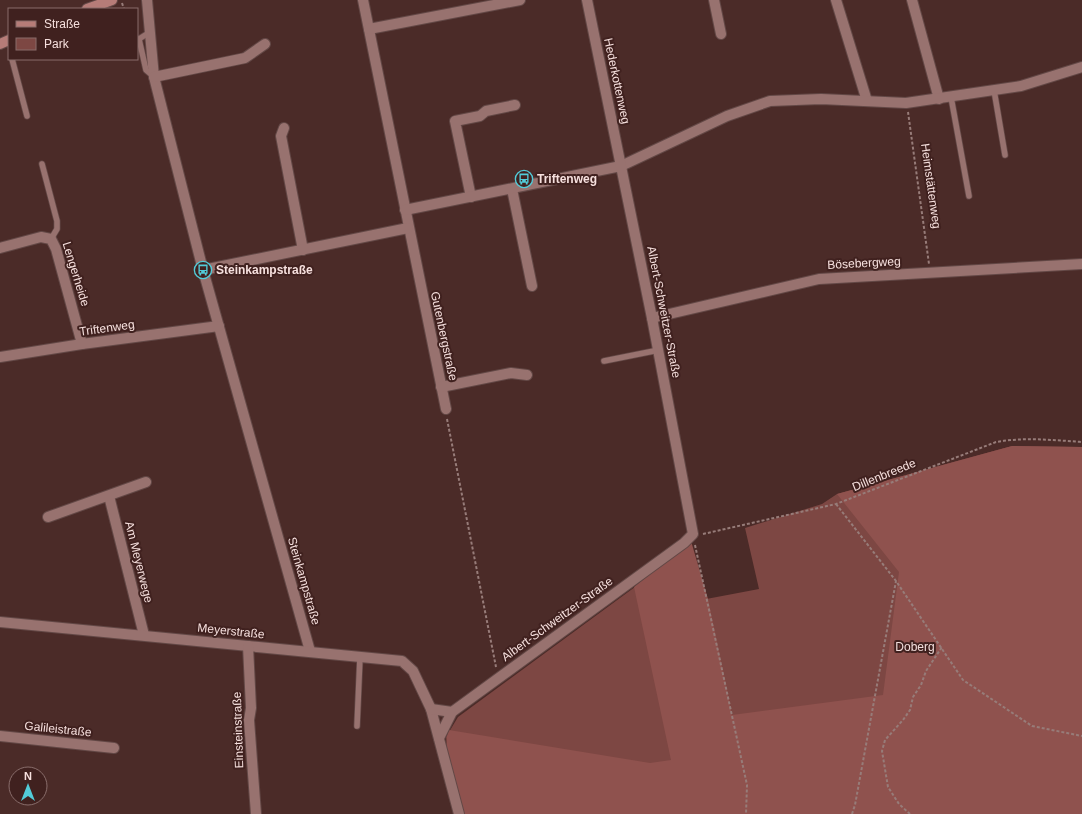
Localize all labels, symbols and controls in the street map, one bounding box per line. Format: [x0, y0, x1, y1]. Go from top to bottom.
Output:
legend [8, 8, 138, 60]
text: Straße [44, 17, 80, 31]
text: Park [44, 37, 70, 51]
street label: Hederkottenweg [601, 37, 633, 125]
street label: Heimstättenweg [918, 142, 944, 230]
bus stop icon: Triftenweg [514, 169, 534, 189]
place label: Triftenweg [537, 172, 597, 186]
street label: Lengerheide [60, 240, 93, 308]
street label: Albert-Schweitzer-Straße [644, 245, 684, 379]
street label: Bösebergweg [827, 254, 901, 272]
bus stop icon: Steinkampstraße [193, 260, 213, 280]
place label: Steinkampstraße [216, 263, 313, 277]
street label: Gutenbergstraße [428, 290, 460, 382]
street label: Triftenweg [79, 317, 135, 339]
street label: Dillenbreede [850, 456, 918, 494]
street label: Am Meyerwege [122, 520, 156, 604]
street label: Steinkampstraße [285, 535, 323, 627]
street label: Albert-Schweitzer-Straße [499, 574, 616, 664]
street label: Meyerstraße [197, 621, 266, 642]
park label: Doberg [895, 640, 935, 654]
street label: Einsteinstraße [230, 691, 246, 769]
street label: Galileistraße [24, 719, 93, 740]
north arrow [8, 766, 48, 806]
text: N [24, 770, 32, 782]

